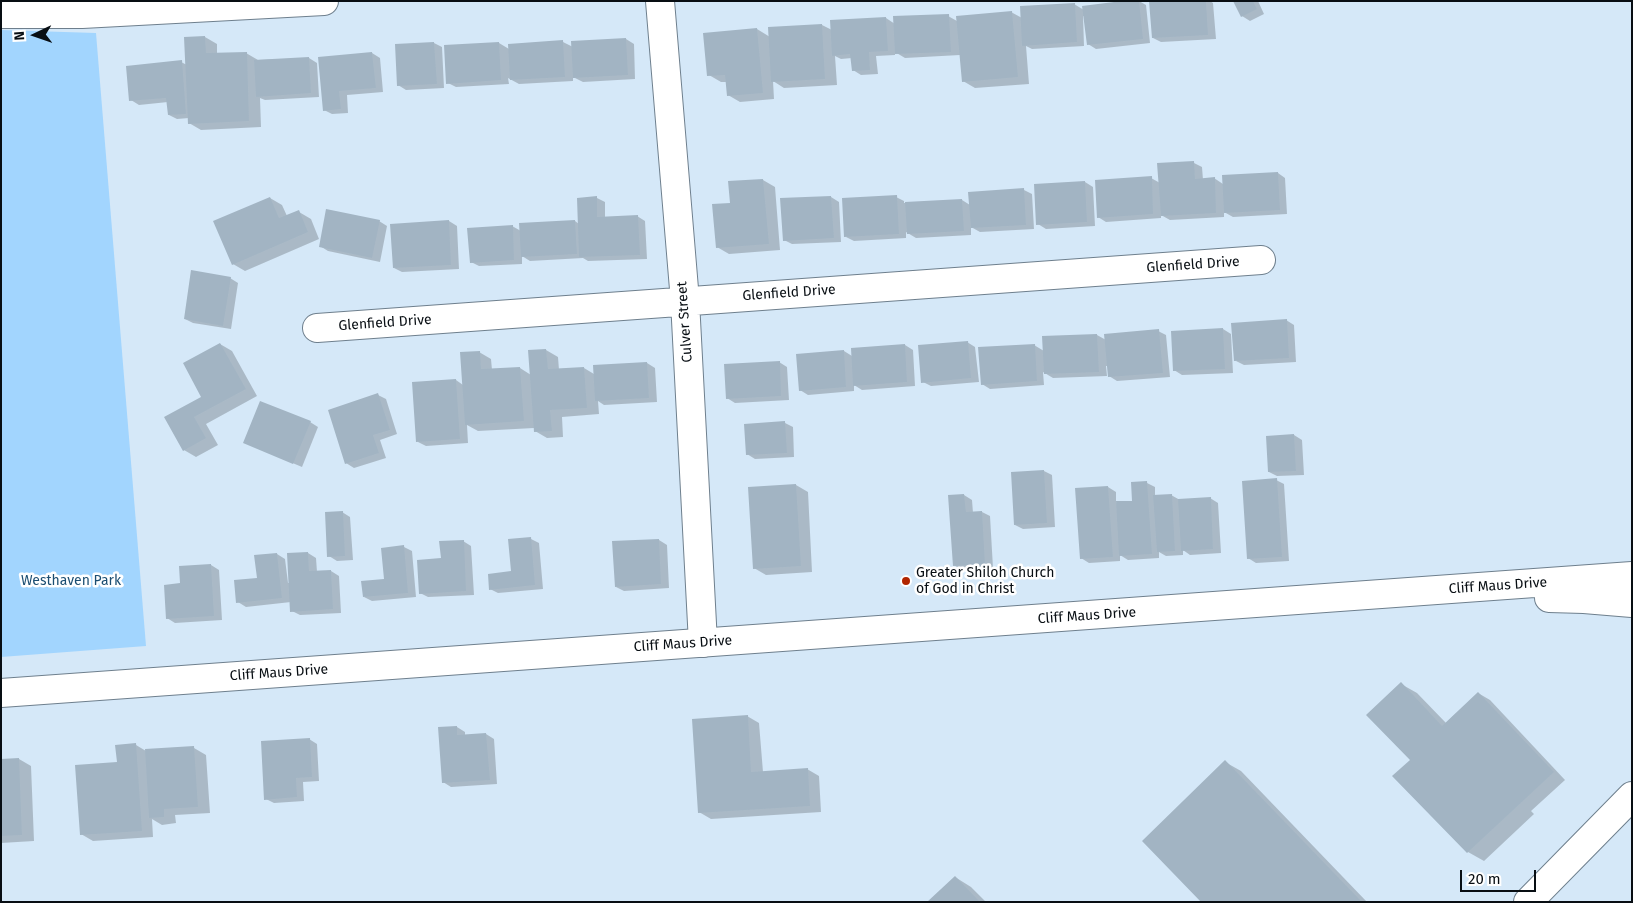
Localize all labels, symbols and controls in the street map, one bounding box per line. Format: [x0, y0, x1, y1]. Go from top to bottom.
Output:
north arrow [10, 10, 60, 60]
text: N [11, 31, 28, 41]
street label: Glenfield Drive [1146, 253, 1240, 277]
street label: Culver Street [674, 281, 696, 363]
street label: Glenfield Drive [742, 281, 836, 305]
street label: Glenfield Drive [338, 311, 432, 335]
place label: Greater Shiloh Church of God in Christ [916, 565, 1054, 598]
park label: Westhaven Park [21, 573, 121, 589]
street label: Cliff Maus Drive [1448, 574, 1548, 598]
marker: Greater Shiloh Church of God in Christ [900, 575, 912, 587]
street label: Cliff Maus Drive [1037, 604, 1137, 628]
street label: Cliff Maus Drive [633, 632, 733, 656]
street label: Cliff Maus Drive [229, 661, 329, 685]
scale bar [1463, 860, 1539, 892]
text: 20 m [1468, 870, 1501, 888]

